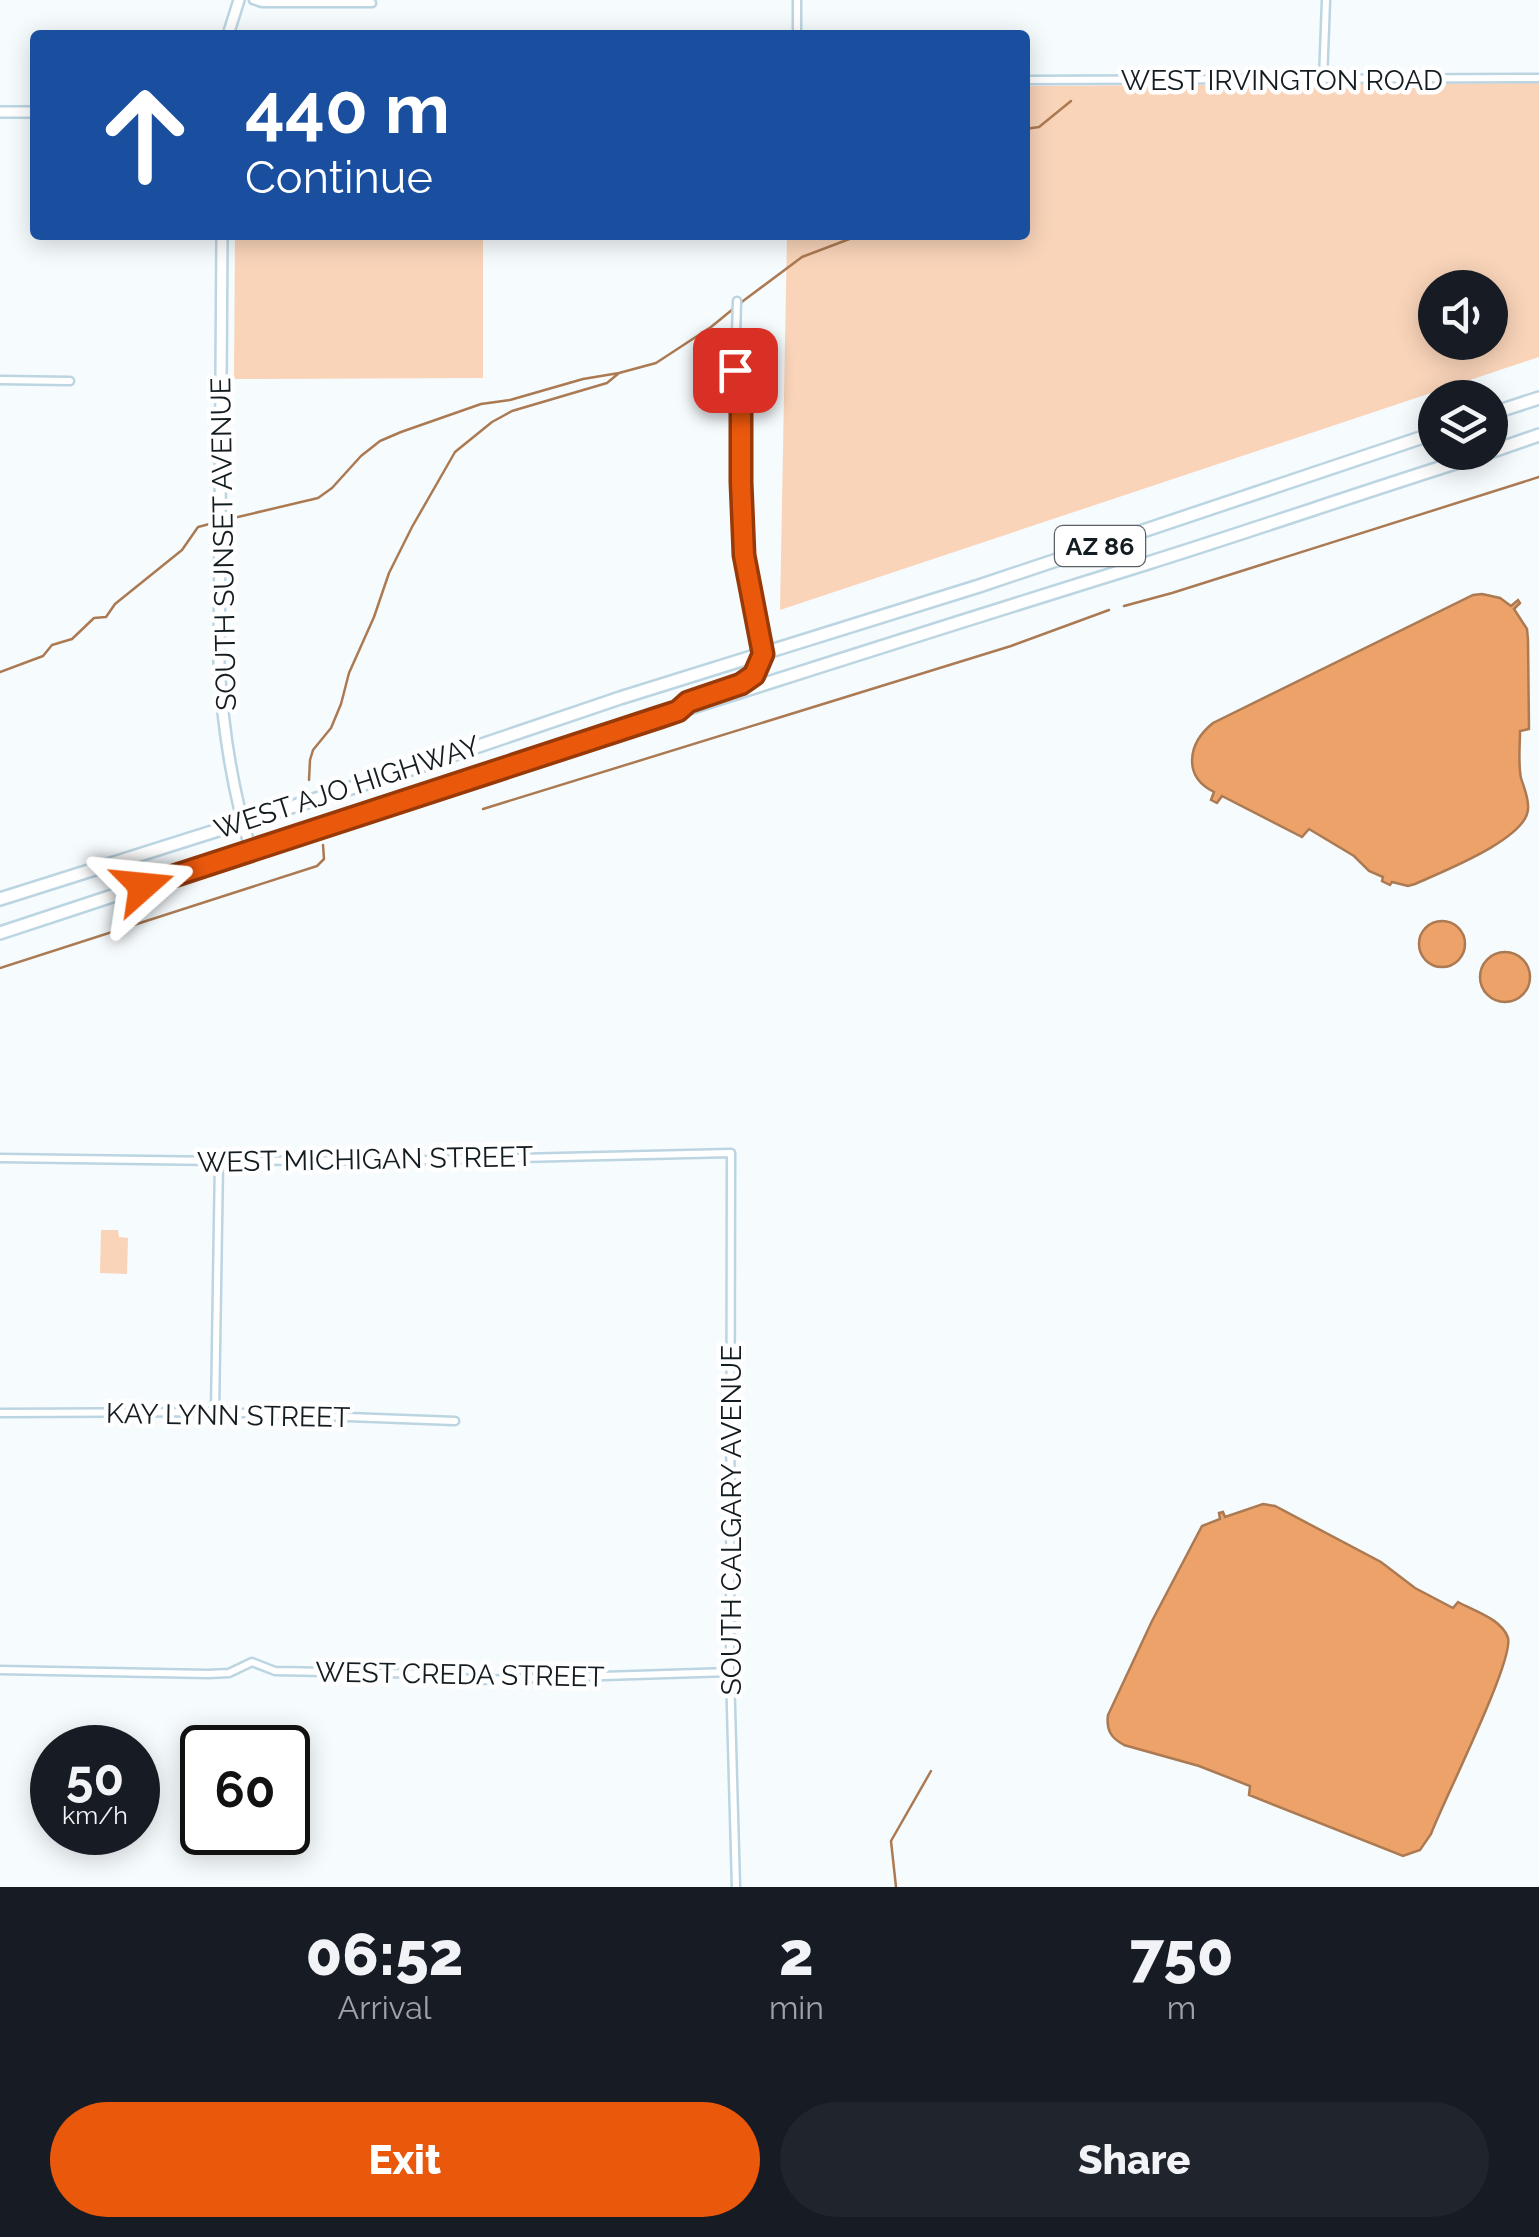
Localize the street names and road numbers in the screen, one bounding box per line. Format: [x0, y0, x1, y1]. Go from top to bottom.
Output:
street label: WEST IRVINGTON ROAD [1121, 64, 1443, 97]
street label: SOUTH SUNSET AVENUE [204, 377, 243, 711]
road number: AZ 86 [1055, 526, 1145, 566]
street label: WEST AJO HIGHWAY [210, 729, 484, 846]
street label: WEST MICHIGAN STREET [197, 1140, 533, 1179]
street label: SOUTH CALGARY AVENUE [715, 1345, 748, 1695]
street label: KAY LYNN STREET [106, 1397, 350, 1434]
street label: WEST CREDA STREET [315, 1655, 605, 1694]

